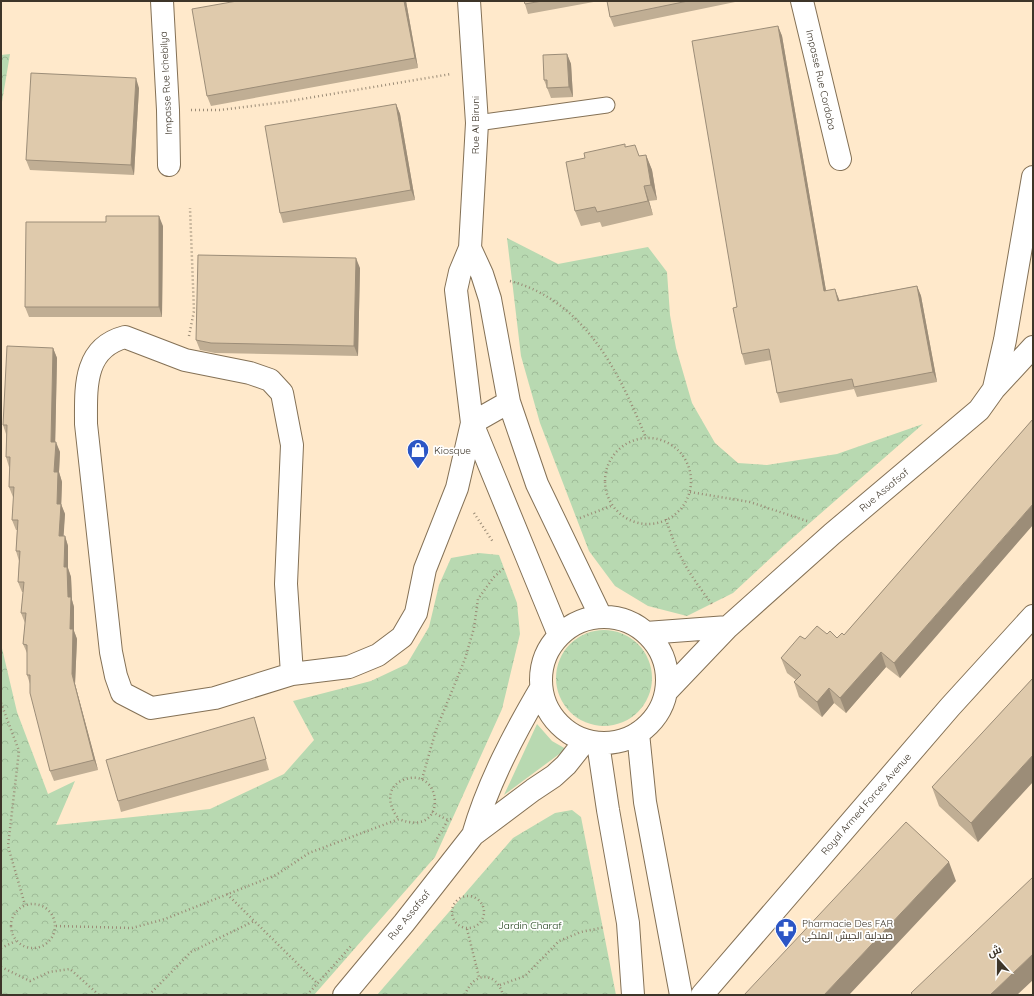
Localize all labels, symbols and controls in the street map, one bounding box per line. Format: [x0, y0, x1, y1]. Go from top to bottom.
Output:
street label: Impasse Rue Cordoba [803, 29, 839, 131]
street label: Impasse Rue Ichebilya [157, 31, 175, 135]
street label: Rue Al Biruni [469, 96, 482, 154]
shop icon: Kiosque [405, 437, 431, 470]
place label: Kiosque [434, 444, 471, 457]
street label: Rue Assafsaf [857, 465, 912, 514]
street label: Royal Armed Forces Avenue [818, 750, 914, 858]
street label: Rue Assafsaf [385, 887, 433, 943]
pharmacy icon: Pharmacie Des FAR صيدلية الجيش الملكي [773, 916, 799, 949]
place label: Pharmacie Des FAR صيدلية الجيش الملكي [802, 917, 894, 943]
park label: Jardin Charaf [498, 919, 562, 932]
north arrow [978, 940, 1018, 980]
text: ش [985, 942, 1004, 960]

